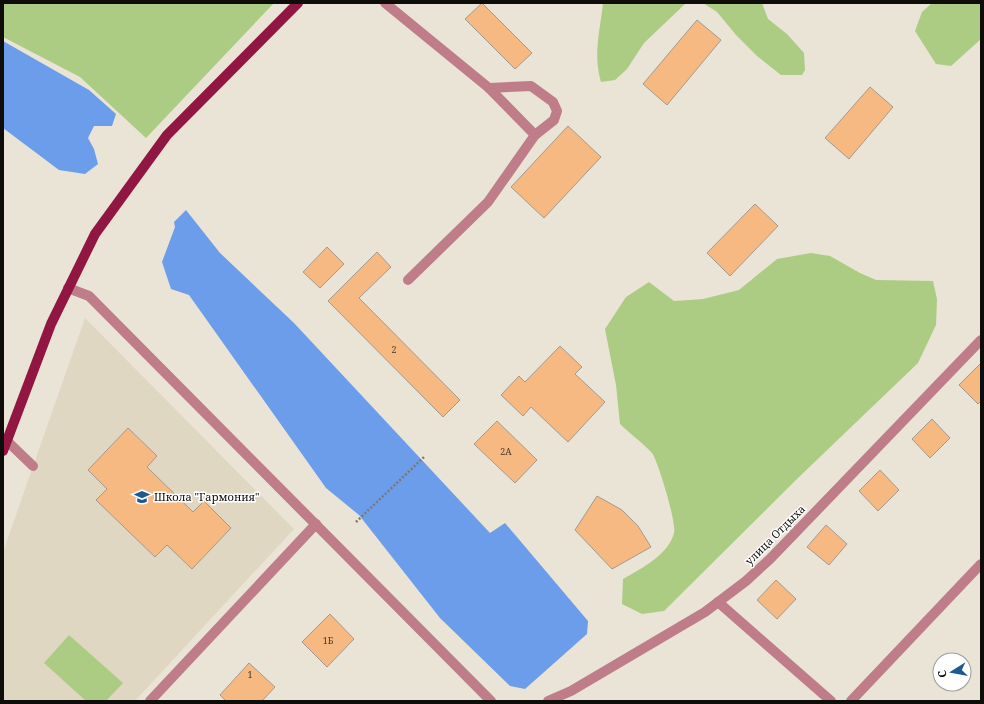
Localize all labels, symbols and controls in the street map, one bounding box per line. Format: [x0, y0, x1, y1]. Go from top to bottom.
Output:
house number: 2 [391, 343, 397, 356]
house number: 2А [500, 445, 512, 458]
school or university icon: Школа "Гармония" [133, 488, 151, 506]
place label: Школа "Гармония" [154, 489, 260, 504]
street label: улица Отдыха [741, 501, 808, 568]
house number: 1Б [323, 634, 334, 647]
north arrow [932, 652, 972, 692]
house number: 1 [247, 668, 253, 681]
text: С [934, 669, 950, 679]

